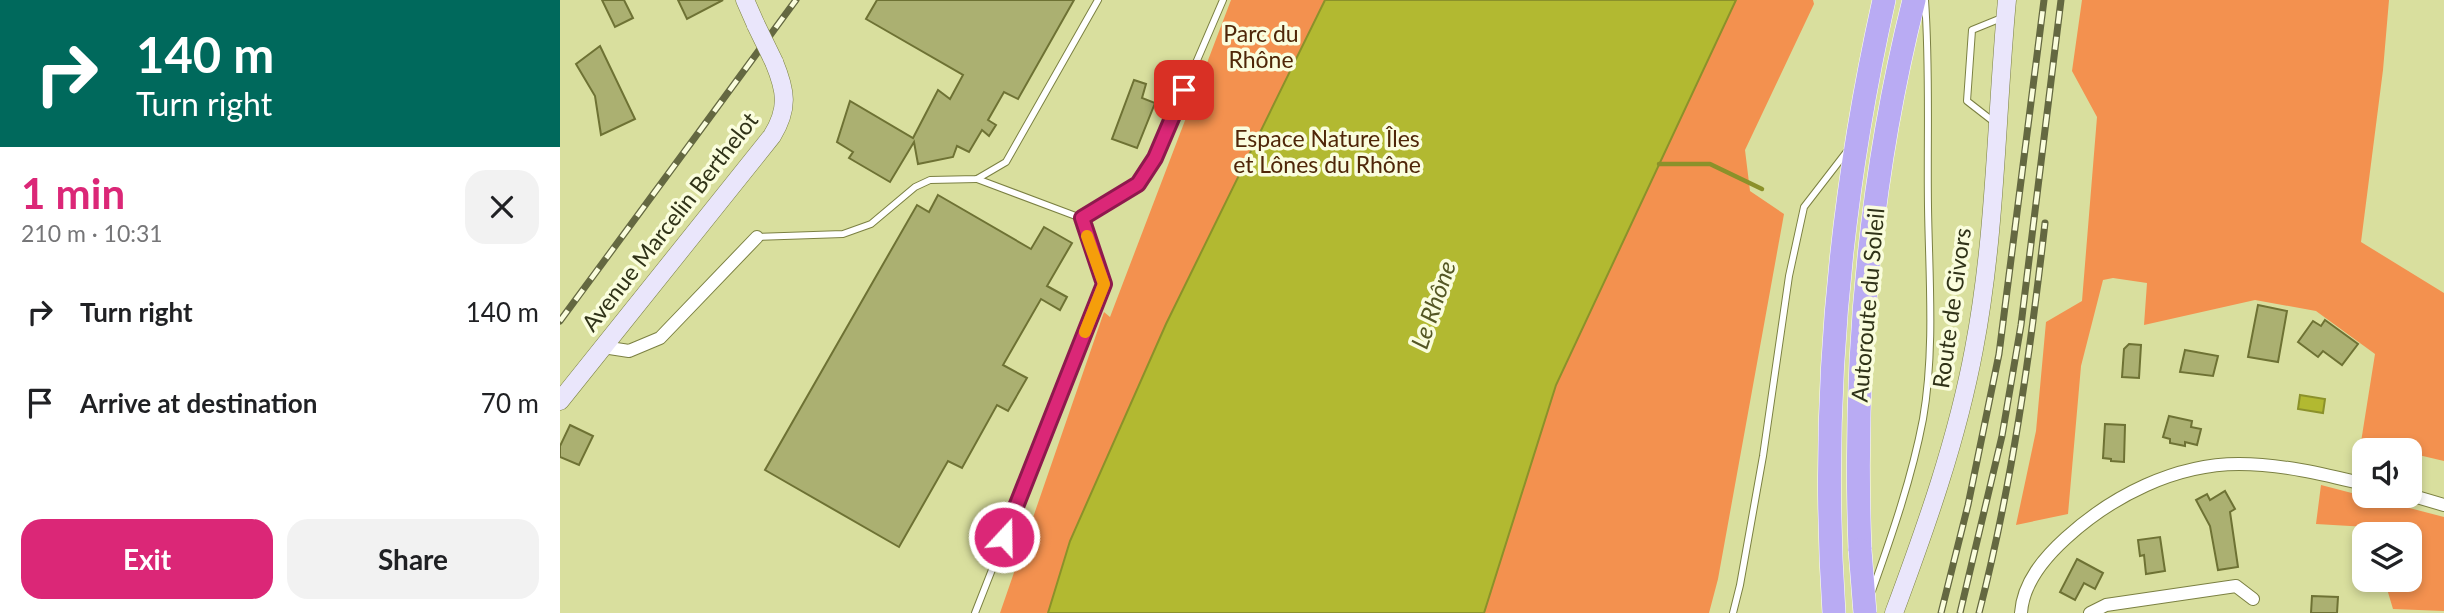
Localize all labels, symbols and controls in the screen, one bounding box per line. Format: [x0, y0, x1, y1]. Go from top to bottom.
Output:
park label: Parc du Rhône [1223, 19, 1299, 73]
text: 140 m [136, 25, 274, 83]
icon: right [21, 28, 112, 119]
pin [1154, 60, 1214, 120]
icon: arrive [1165, 71, 1203, 109]
text: Turn right [136, 84, 272, 123]
street label: Avenue Marcelin Berthelot [575, 106, 764, 336]
park label: Espace Nature Îles et Lônes du Rhône [1233, 124, 1421, 178]
text: 1 min [21, 168, 125, 218]
button: close [465, 170, 539, 244]
street label: Autoroute du Soleil [1845, 207, 1889, 403]
text: 210 m · 10:31 [21, 219, 163, 247]
street label: Route de Givors [1926, 226, 1976, 390]
water label: Le Rhône [1404, 257, 1461, 352]
icon: right [21, 293, 59, 331]
text: Turn right [80, 296, 193, 328]
text: 140 m [466, 296, 539, 328]
icon: arrive [21, 384, 59, 422]
text: Arrive at destination [80, 387, 317, 419]
text: 70 m [481, 387, 539, 419]
map controls [2352, 438, 2422, 592]
button: sound [2352, 438, 2422, 508]
position arrow [967, 500, 1041, 574]
button: Exit [21, 519, 273, 599]
button: Share [287, 519, 539, 599]
button: layers [2352, 522, 2422, 592]

